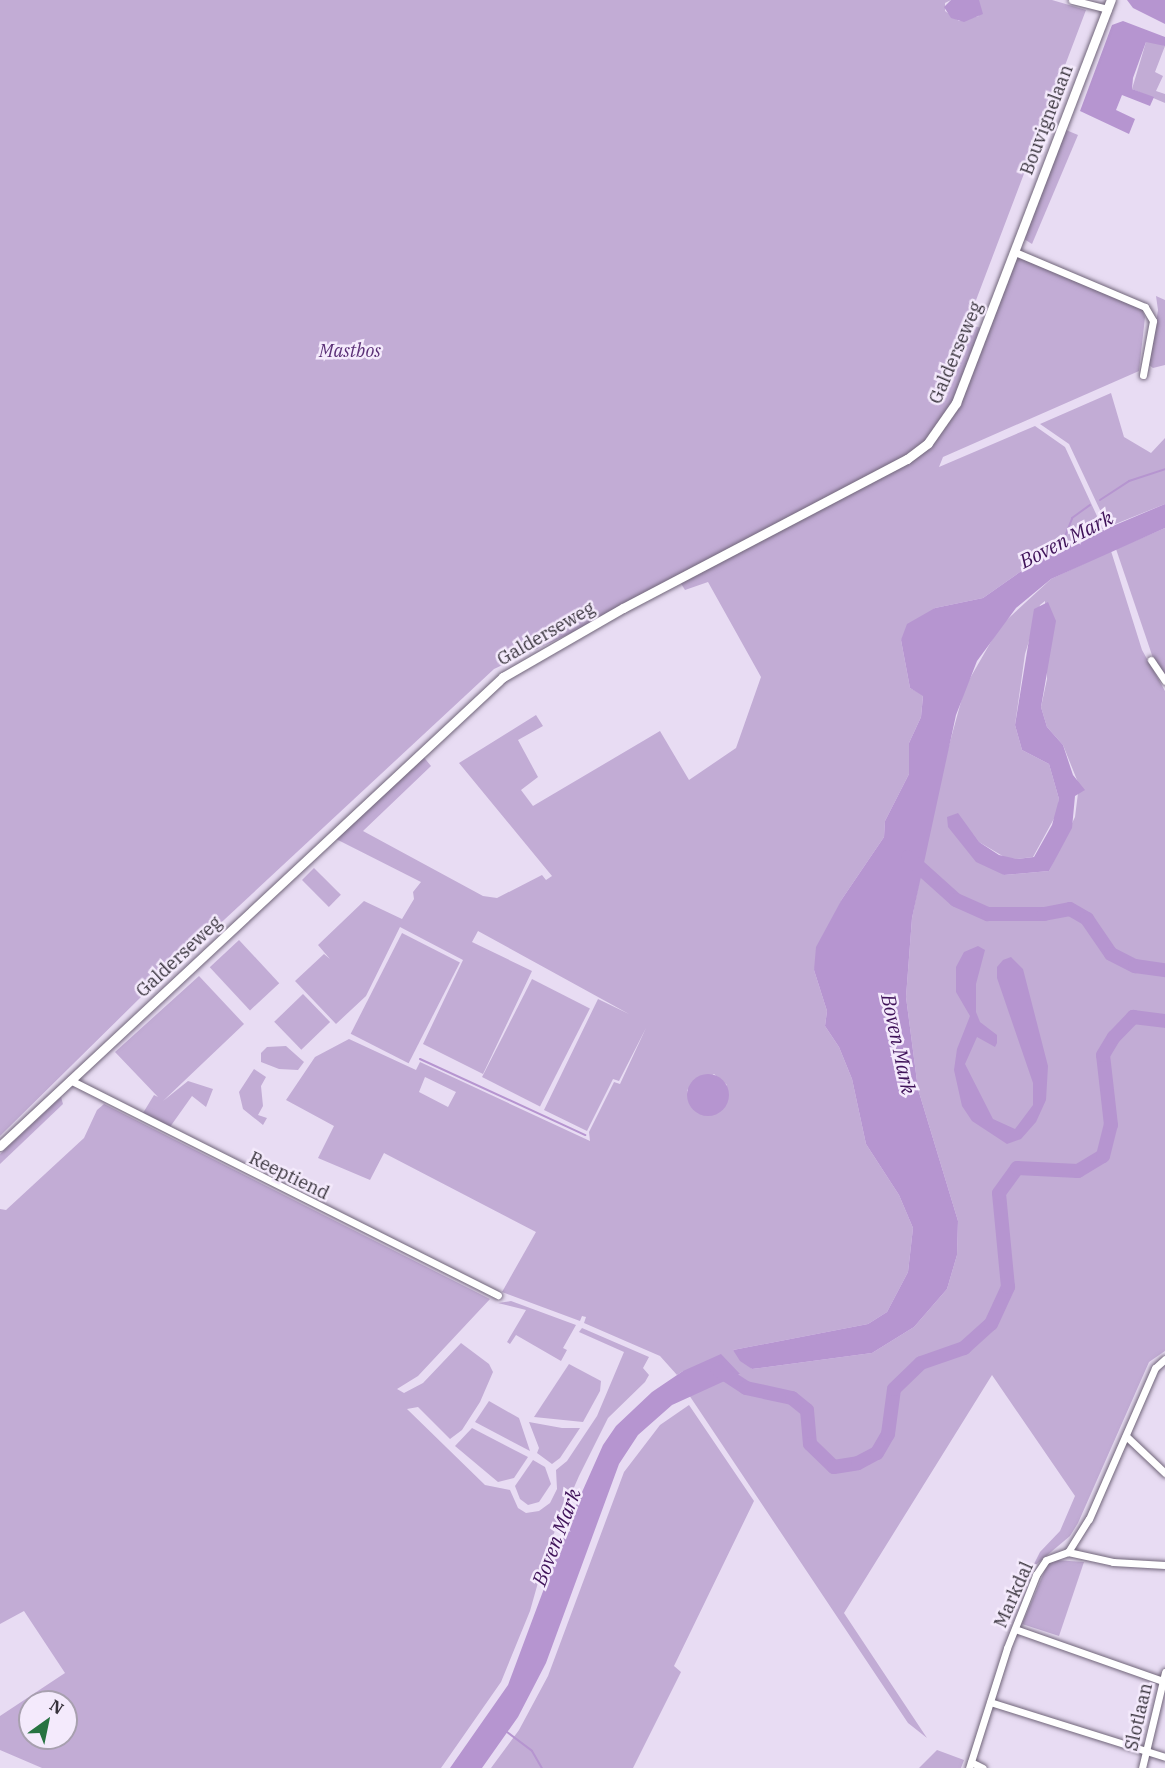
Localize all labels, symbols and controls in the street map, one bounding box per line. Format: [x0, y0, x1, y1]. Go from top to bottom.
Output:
street label: Bouvignelaan [1016, 62, 1078, 178]
street label: Galderseweg [925, 299, 987, 407]
park label: Mastbos [319, 340, 381, 362]
water label: Boven Mark [1015, 505, 1117, 573]
street label: Galderseweg [494, 597, 598, 671]
street label: Galderseweg [132, 912, 226, 1002]
water label: Boven Mark [877, 992, 921, 1096]
street label: Reeptiend [245, 1147, 333, 1205]
water label: Boven Mark [527, 1485, 585, 1589]
street label: Markdal [990, 1559, 1038, 1631]
street label: Slotlaan [1121, 1681, 1157, 1753]
north arrow [18, 1690, 78, 1750]
text: N [46, 1695, 67, 1718]

